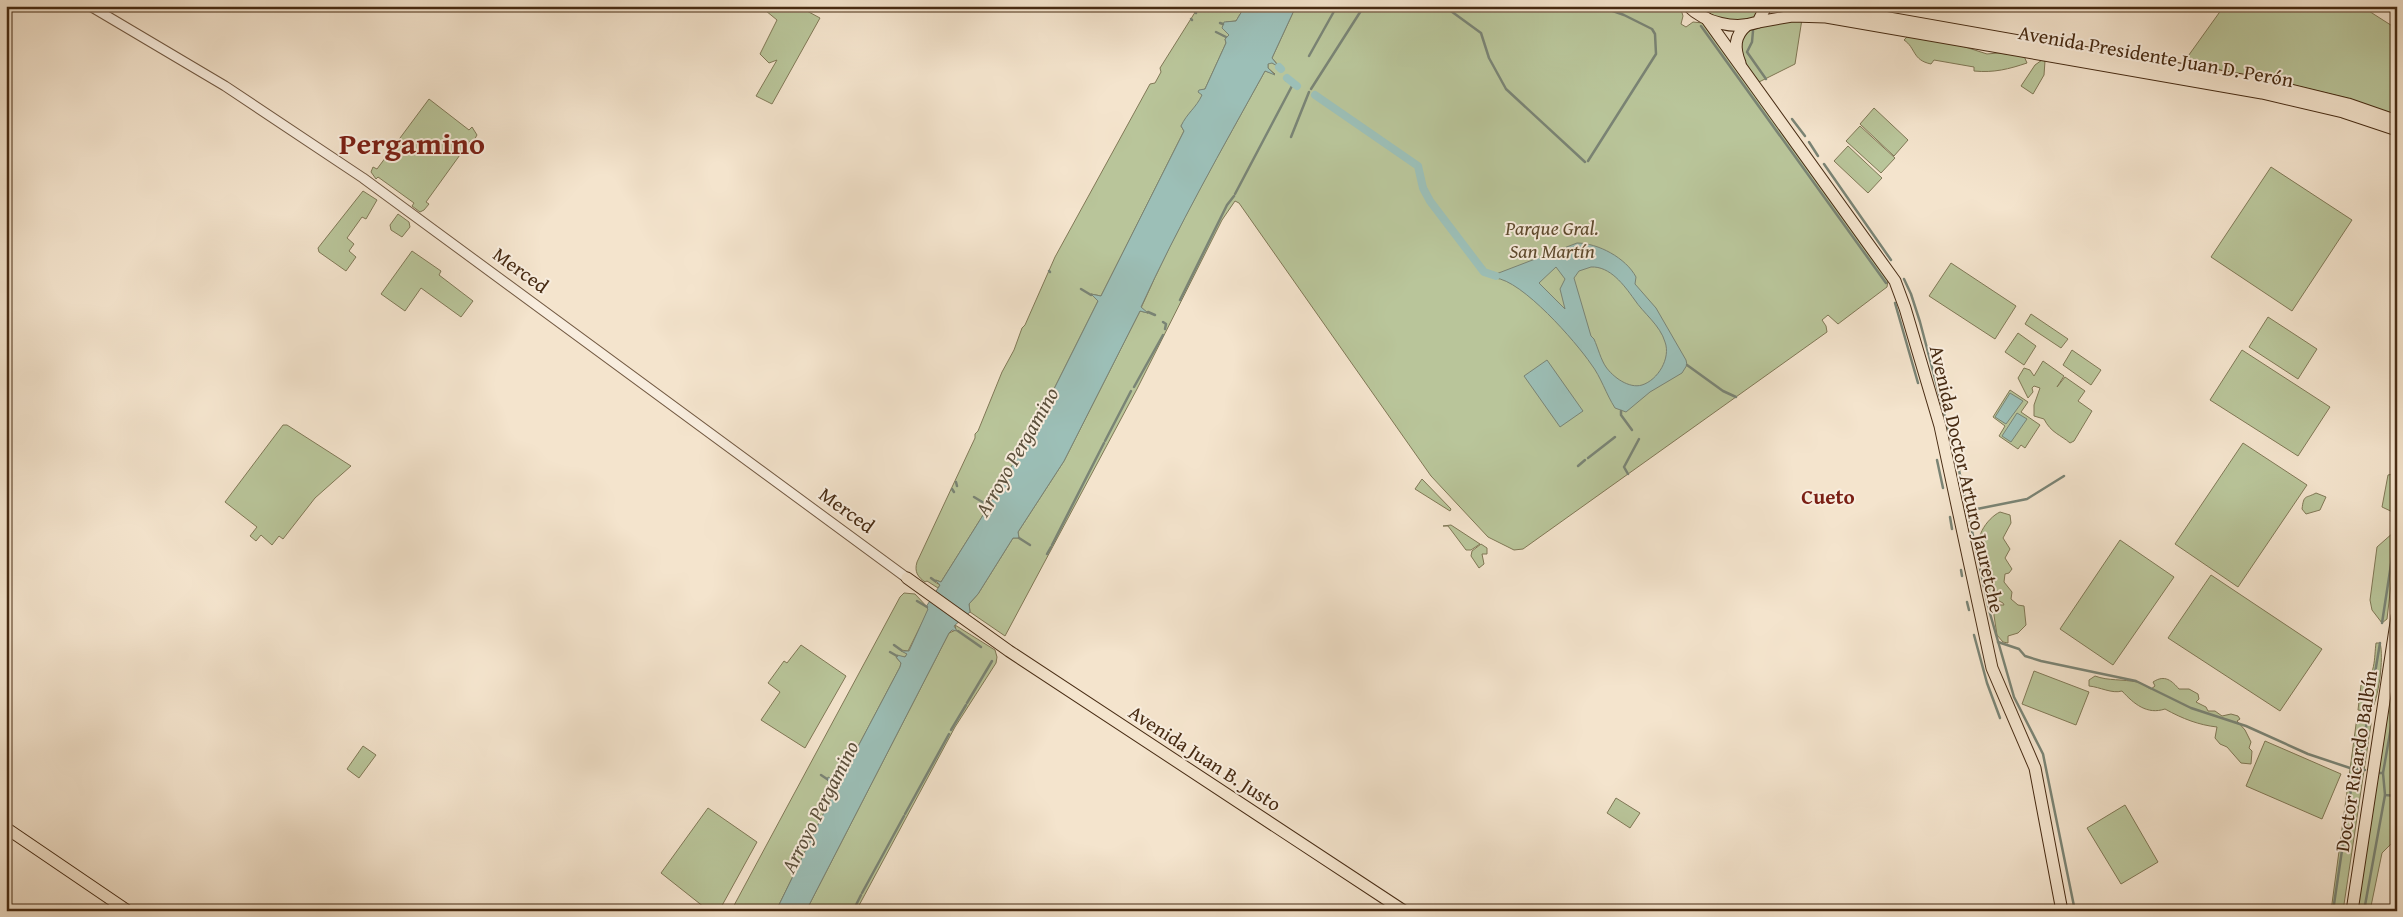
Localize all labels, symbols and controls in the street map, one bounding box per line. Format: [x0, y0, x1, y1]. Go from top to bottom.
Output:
street label: Avenida Presidente Juan D. Perón [2016, 17, 2296, 94]
district label: Pergamino [339, 121, 485, 165]
park label: Parque Gral. San Martín [1504, 213, 1599, 265]
street label: Merced [487, 239, 555, 300]
street label: Avenida Doctor Arturo Jauretche [1923, 342, 2012, 615]
water label: Arroyo Pergamino [966, 381, 1066, 523]
street label: Merced [813, 479, 881, 540]
district label: Cueto [1801, 481, 1855, 512]
street label: Doctor Ricardo Balbín [2327, 668, 2384, 854]
street label: Avenida Juan B. Justo [1123, 697, 1287, 818]
water label: Arroyo Pergamino [772, 735, 866, 879]

